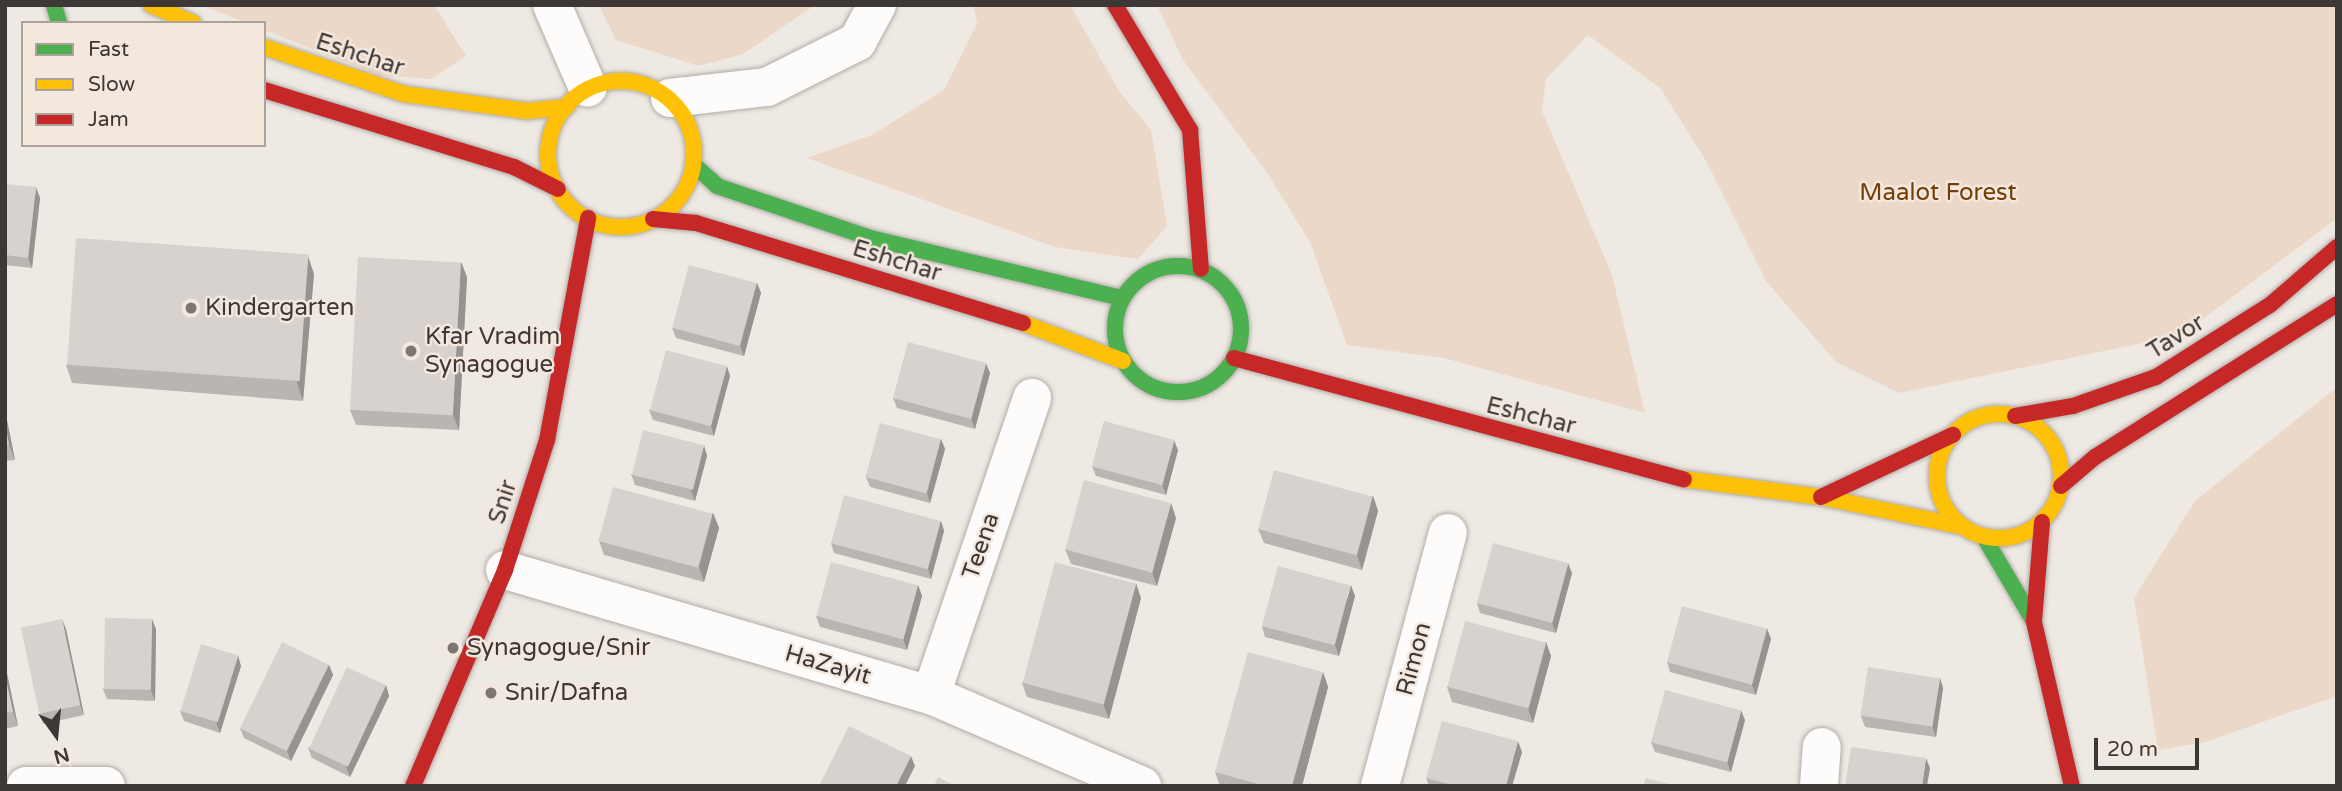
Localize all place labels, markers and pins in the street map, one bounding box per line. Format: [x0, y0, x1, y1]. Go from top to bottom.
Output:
place label: Kindergarten [205, 294, 354, 322]
marker: Kindergarten [183, 300, 199, 316]
place label: Kfar Vradim Synagogue [425, 323, 560, 379]
marker: Kfar Vradim Synagogue [403, 343, 419, 359]
place label: Synagogue/Snir [467, 634, 650, 662]
marker: Synagogue/Snir [445, 640, 461, 656]
place label: Snir/Dafna [505, 679, 628, 707]
marker: Snir/Dafna [483, 685, 499, 701]

